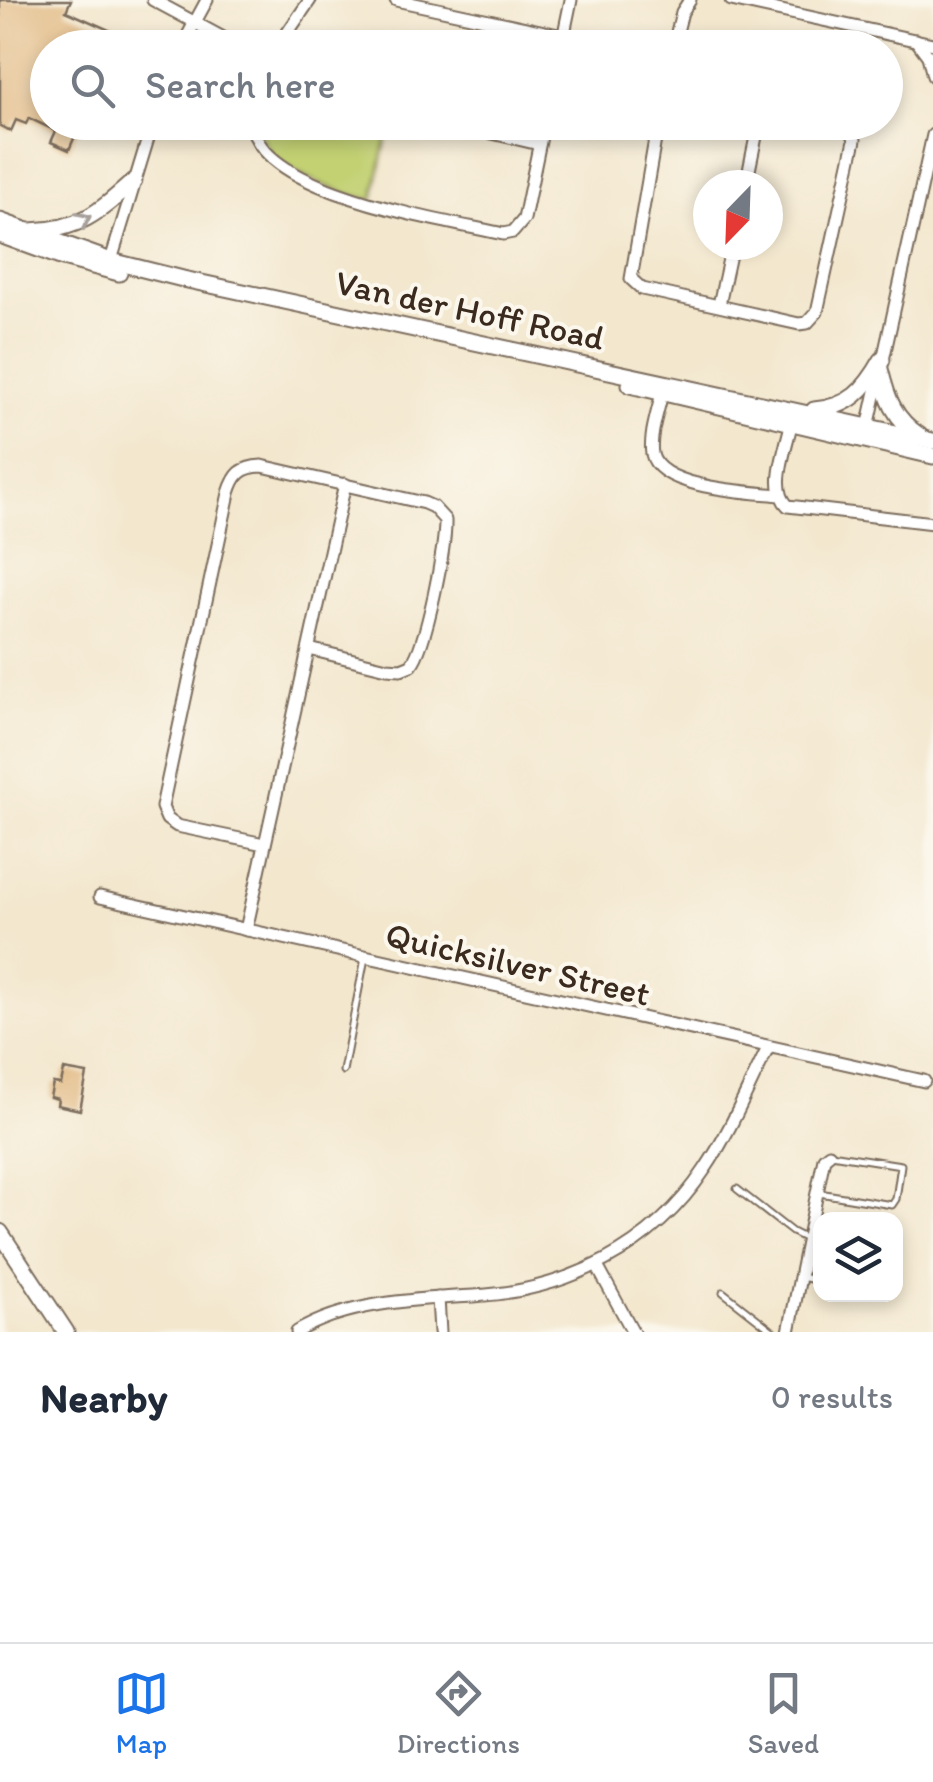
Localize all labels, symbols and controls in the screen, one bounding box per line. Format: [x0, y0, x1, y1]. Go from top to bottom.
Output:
search box [30, 30, 903, 140]
icon: search [65, 58, 120, 113]
text: Search here [145, 62, 336, 108]
north arrow [693, 170, 783, 260]
one-way arrow [74, 211, 92, 231]
street label: Van der Hoff Road [332, 261, 608, 359]
street label: Quicksilver Street [382, 913, 654, 1015]
map controls [813, 1212, 903, 1302]
button: layers [813, 1212, 903, 1302]
text: Nearby [40, 1372, 167, 1423]
text: 0 results [771, 1378, 893, 1416]
tab: Map [114, 1666, 169, 1760]
tab: Directions [397, 1666, 520, 1760]
tab: Saved [748, 1666, 819, 1760]

